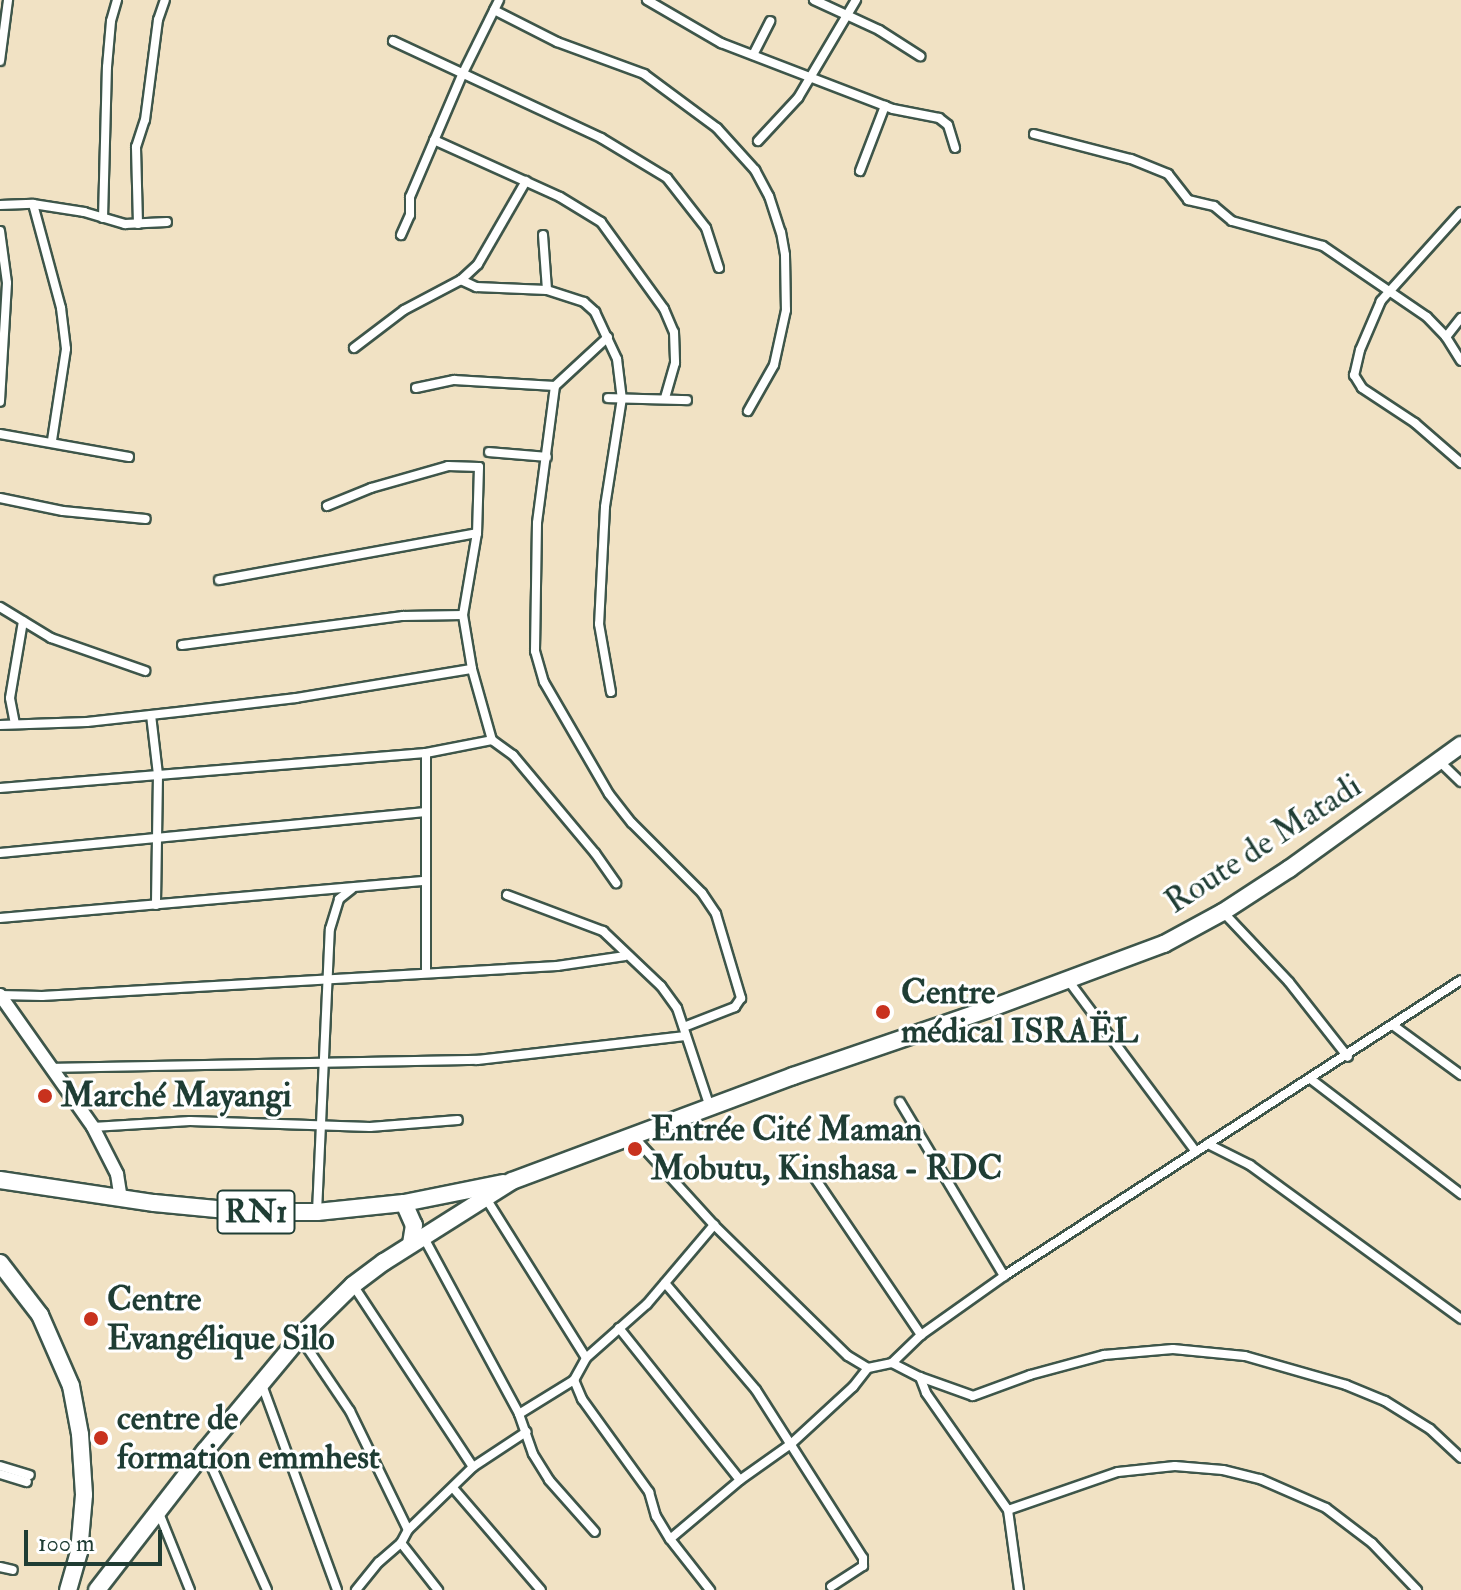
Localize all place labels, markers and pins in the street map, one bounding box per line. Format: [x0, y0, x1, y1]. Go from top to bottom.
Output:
place label: Centre médical ISRAËL [901, 972, 1138, 1052]
marker: Centre médical ISRAËL [872, 1001, 894, 1023]
place label: Marché Mayangi [61, 1076, 292, 1116]
marker: Marché Mayangi [36, 1087, 54, 1105]
place label: Entrée Cité Maman Mobutu, Kinshasa - RDC [651, 1109, 1002, 1188]
marker: Entrée Cité Maman Mobutu, Kinshasa - RDC [626, 1140, 644, 1158]
place label: Centre Evangélique Silo [107, 1279, 335, 1358]
marker: Centre Evangélique Silo [82, 1310, 100, 1328]
place label: centre de formation emmhest [117, 1398, 380, 1478]
marker: centre de formation emmhest [92, 1429, 110, 1447]

